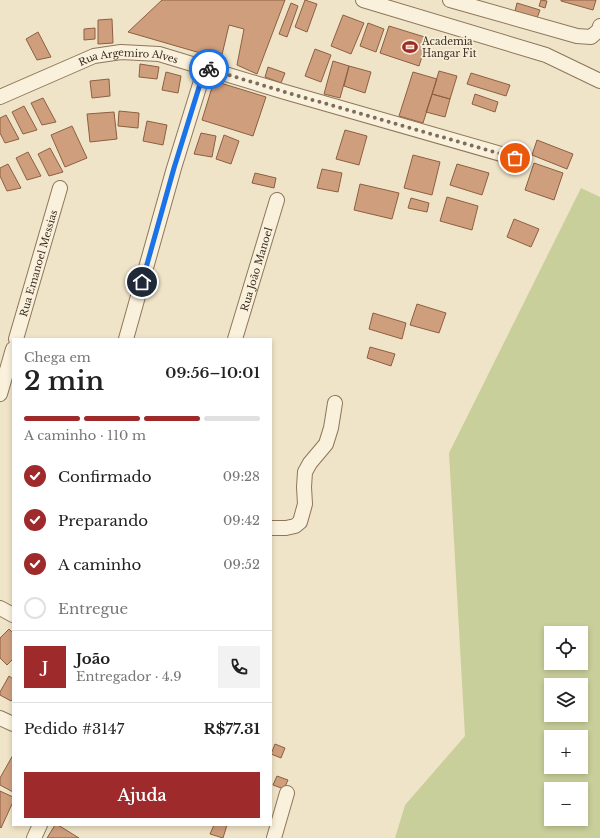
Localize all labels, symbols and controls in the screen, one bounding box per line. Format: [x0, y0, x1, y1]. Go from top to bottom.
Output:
place label: Academia Hangar Fit [421, 35, 477, 60]
sports icon: Academia Hangar Fit [401, 38, 419, 56]
street label: Rua Argemiro Alves [76, 45, 180, 69]
courier [189, 49, 229, 89]
icon: bike [198, 58, 220, 80]
pin [498, 141, 532, 175]
icon: bag [504, 147, 526, 169]
street label: Rua Emanoel Messias [16, 208, 60, 318]
street label: Rua João Manoel [237, 226, 275, 313]
pin [125, 265, 159, 299]
icon: home [131, 271, 153, 293]
text: Chega em [24, 349, 91, 366]
text: 09:56–10:01 [165, 363, 260, 382]
text: 2 min [24, 365, 104, 397]
text: A caminho · 110 m [24, 427, 146, 444]
icon: check [24, 465, 46, 487]
text: Confirmado [58, 467, 151, 486]
text: 09:28 [223, 468, 260, 485]
icon: check [24, 509, 46, 531]
text: Preparando [58, 511, 148, 530]
text: 09:42 [223, 512, 260, 529]
icon: check [24, 553, 46, 575]
text: A caminho [58, 555, 141, 574]
text: 09:52 [223, 556, 260, 573]
text: Entregue [58, 599, 128, 618]
map controls [544, 626, 588, 826]
button: locate [544, 626, 588, 670]
button: phone [218, 646, 260, 688]
text: João [76, 649, 110, 668]
text: J [42, 657, 48, 676]
text: Entregador · 4.9 [76, 668, 182, 685]
button: layers [544, 678, 588, 722]
text: Pedido #3147 [24, 719, 124, 738]
text: R$77.31 [203, 719, 260, 738]
button: + [544, 730, 588, 774]
button: Ajuda [24, 772, 260, 818]
button: − [544, 782, 588, 826]

